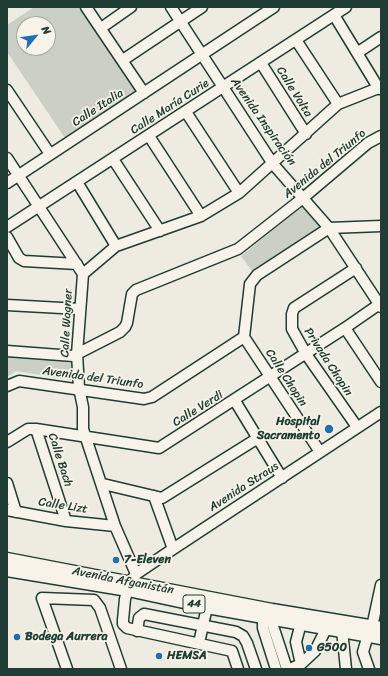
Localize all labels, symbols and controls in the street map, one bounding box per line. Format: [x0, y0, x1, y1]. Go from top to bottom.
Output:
north arrow [16, 16, 56, 56]
text: N [36, 22, 56, 38]
street label: Calle Volta [273, 64, 315, 120]
street label: Avenida Inspiración [227, 75, 299, 169]
street label: Calle María Curie [128, 76, 212, 138]
street label: Calle Italia [70, 86, 126, 130]
street label: Avenida del Triunfo [281, 126, 369, 202]
street label: Calle Wagner [58, 288, 76, 358]
street label: Privada Chopin [301, 325, 355, 399]
street label: Calle Chopin [262, 347, 310, 409]
street label: Avenida del Triunfo [42, 364, 144, 392]
street label: Calle Verdi [170, 388, 226, 430]
place label: Hospital Sacramento [257, 415, 320, 443]
marker: Hospital Sacramento [323, 423, 335, 435]
street label: Calle Bach [45, 431, 75, 489]
street label: Avenida Straus [207, 459, 281, 515]
street label: Calle Lizt [37, 495, 89, 517]
place label: 7-Eleven [124, 553, 171, 567]
marker: 7-Eleven [111, 555, 121, 565]
street label: Avenida Afganistán [71, 564, 175, 598]
road number: 44 [183, 595, 205, 613]
place label: Bodega Aurrera [25, 630, 108, 644]
marker: Bodega Aurrera [12, 632, 22, 642]
place label: G500 [317, 641, 347, 655]
marker: G500 [304, 643, 314, 653]
place label: HEMSA [167, 649, 207, 663]
marker: HEMSA [154, 651, 164, 661]

